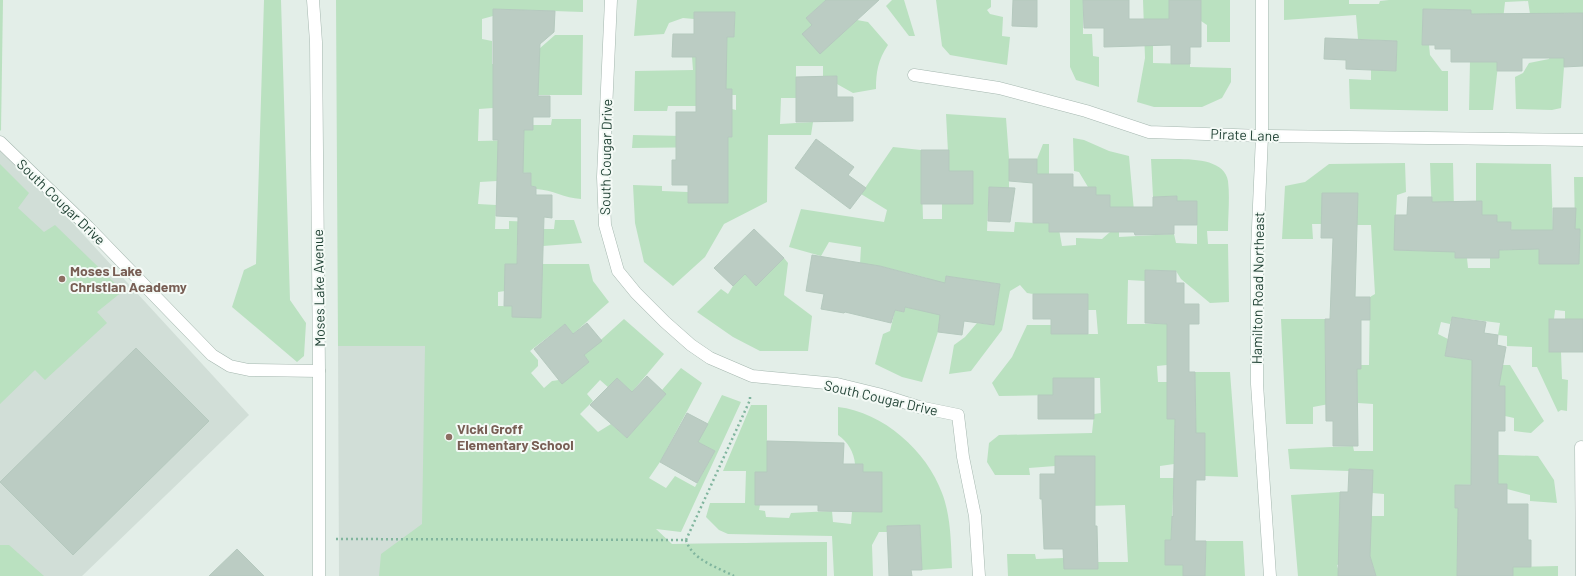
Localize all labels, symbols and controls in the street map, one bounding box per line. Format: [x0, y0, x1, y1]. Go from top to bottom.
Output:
street label: South Cougar Drive [596, 99, 615, 215]
street label: Pirate Lane [1210, 125, 1280, 144]
street label: South Cougar Drive [14, 155, 109, 248]
street label: Hamilton Road Northeast [1248, 212, 1267, 364]
street label: Moses Lake Avenue [309, 229, 328, 347]
place label: Moses Lake Christian Academy [70, 262, 187, 295]
marker: Moses Lake Christian Academy [57, 274, 67, 284]
street label: South Cougar Drive [823, 376, 940, 419]
place label: Vicki Groff Elementary School [457, 420, 574, 453]
marker: Vicki Groff Elementary School [444, 432, 454, 442]

